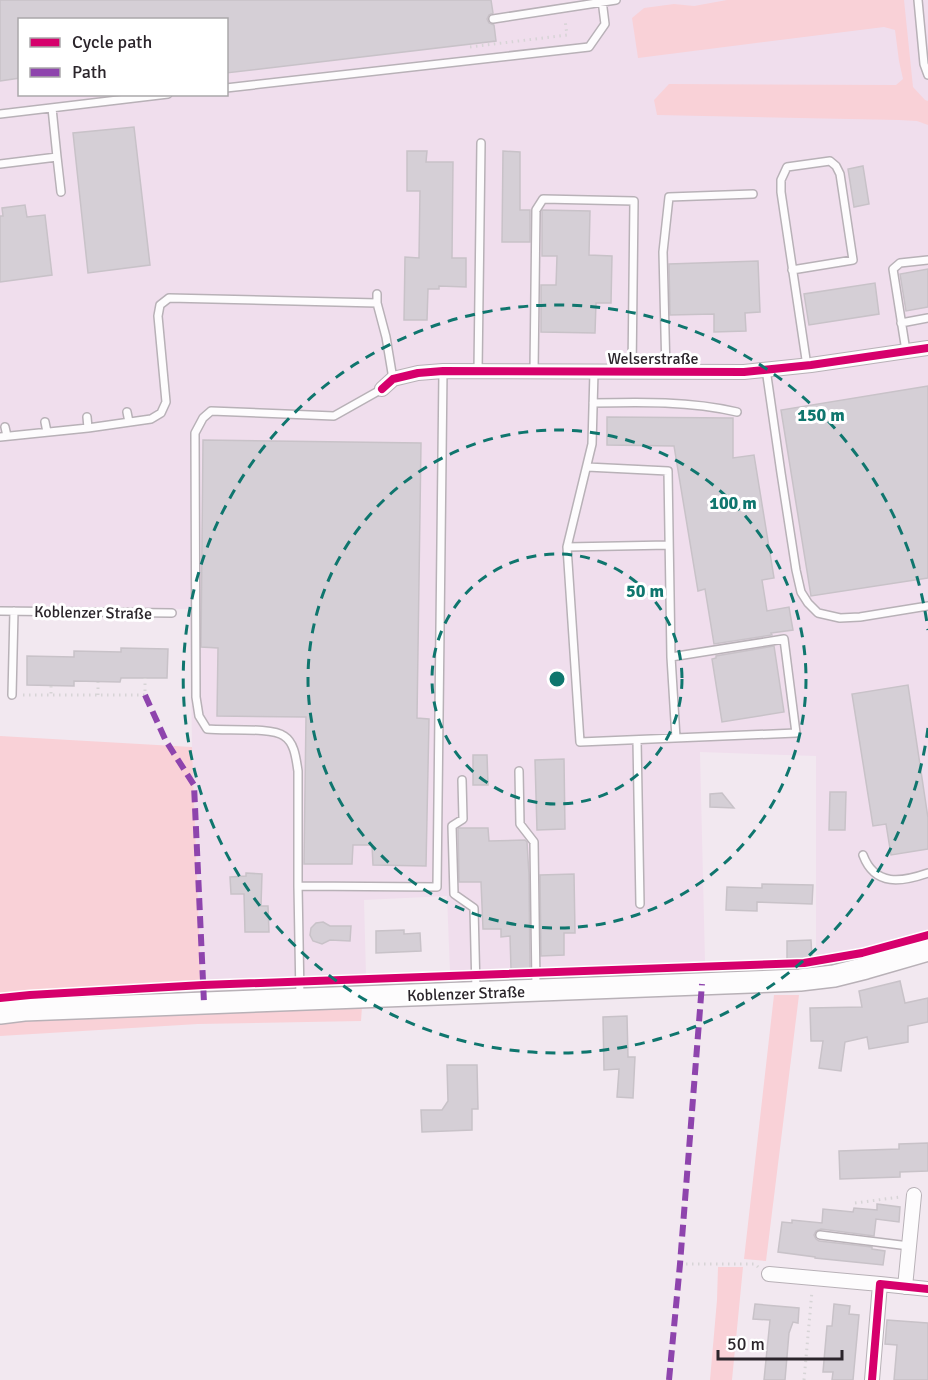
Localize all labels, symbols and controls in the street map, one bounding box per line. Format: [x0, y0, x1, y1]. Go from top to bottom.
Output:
legend [18, 18, 228, 96]
text: Cycle path [72, 31, 152, 53]
text: Path [72, 61, 107, 83]
street label: Welserstraße [607, 349, 699, 369]
text: 150 m [797, 404, 845, 426]
text: 100 m [709, 492, 757, 514]
text: 50 m [626, 580, 664, 602]
street label: Koblenzer Straße [34, 602, 152, 624]
centre of rings [547, 669, 567, 689]
street label: Koblenzer Straße [407, 982, 525, 1006]
scale bar [718, 1323, 842, 1361]
text: 50 m [727, 1333, 765, 1355]

